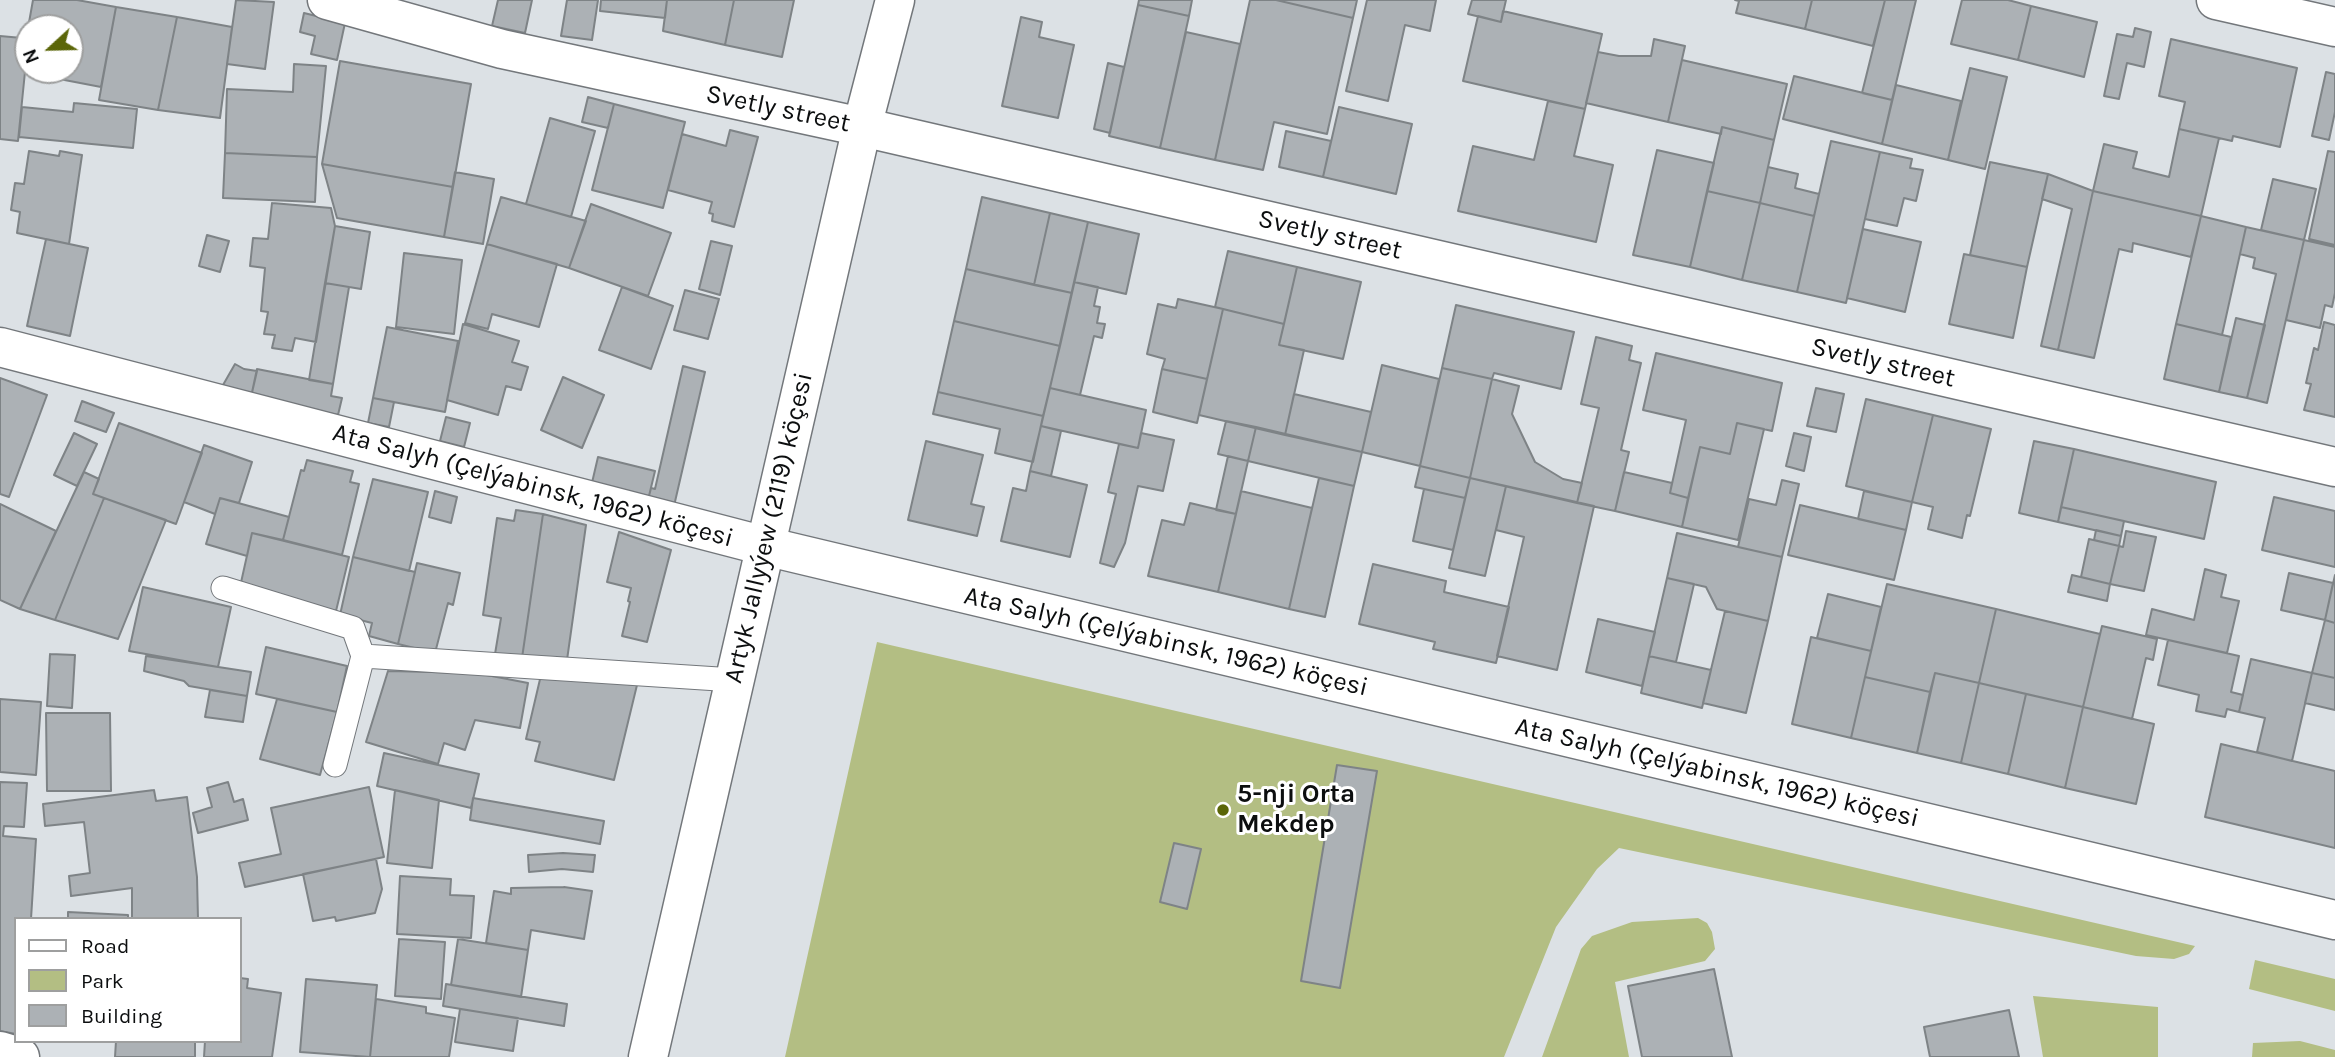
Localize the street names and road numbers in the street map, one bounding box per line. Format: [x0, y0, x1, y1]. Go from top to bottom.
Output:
street label: Svetly street [703, 78, 853, 140]
street label: Svetly street [1255, 203, 1405, 267]
street label: Svetly street [1808, 331, 1958, 395]
street label: Artyk Jallyýew (2119) köçesi [718, 370, 820, 686]
street label: Ata Salyh (Çelýabinsk, 1962) köçesi [329, 417, 737, 555]
street label: Ata Salyh (Çelýabinsk, 1962) köçesi [961, 580, 1371, 704]
street label: Ata Salyh (Çelýabinsk, 1962) köçesi [1512, 711, 1922, 835]

